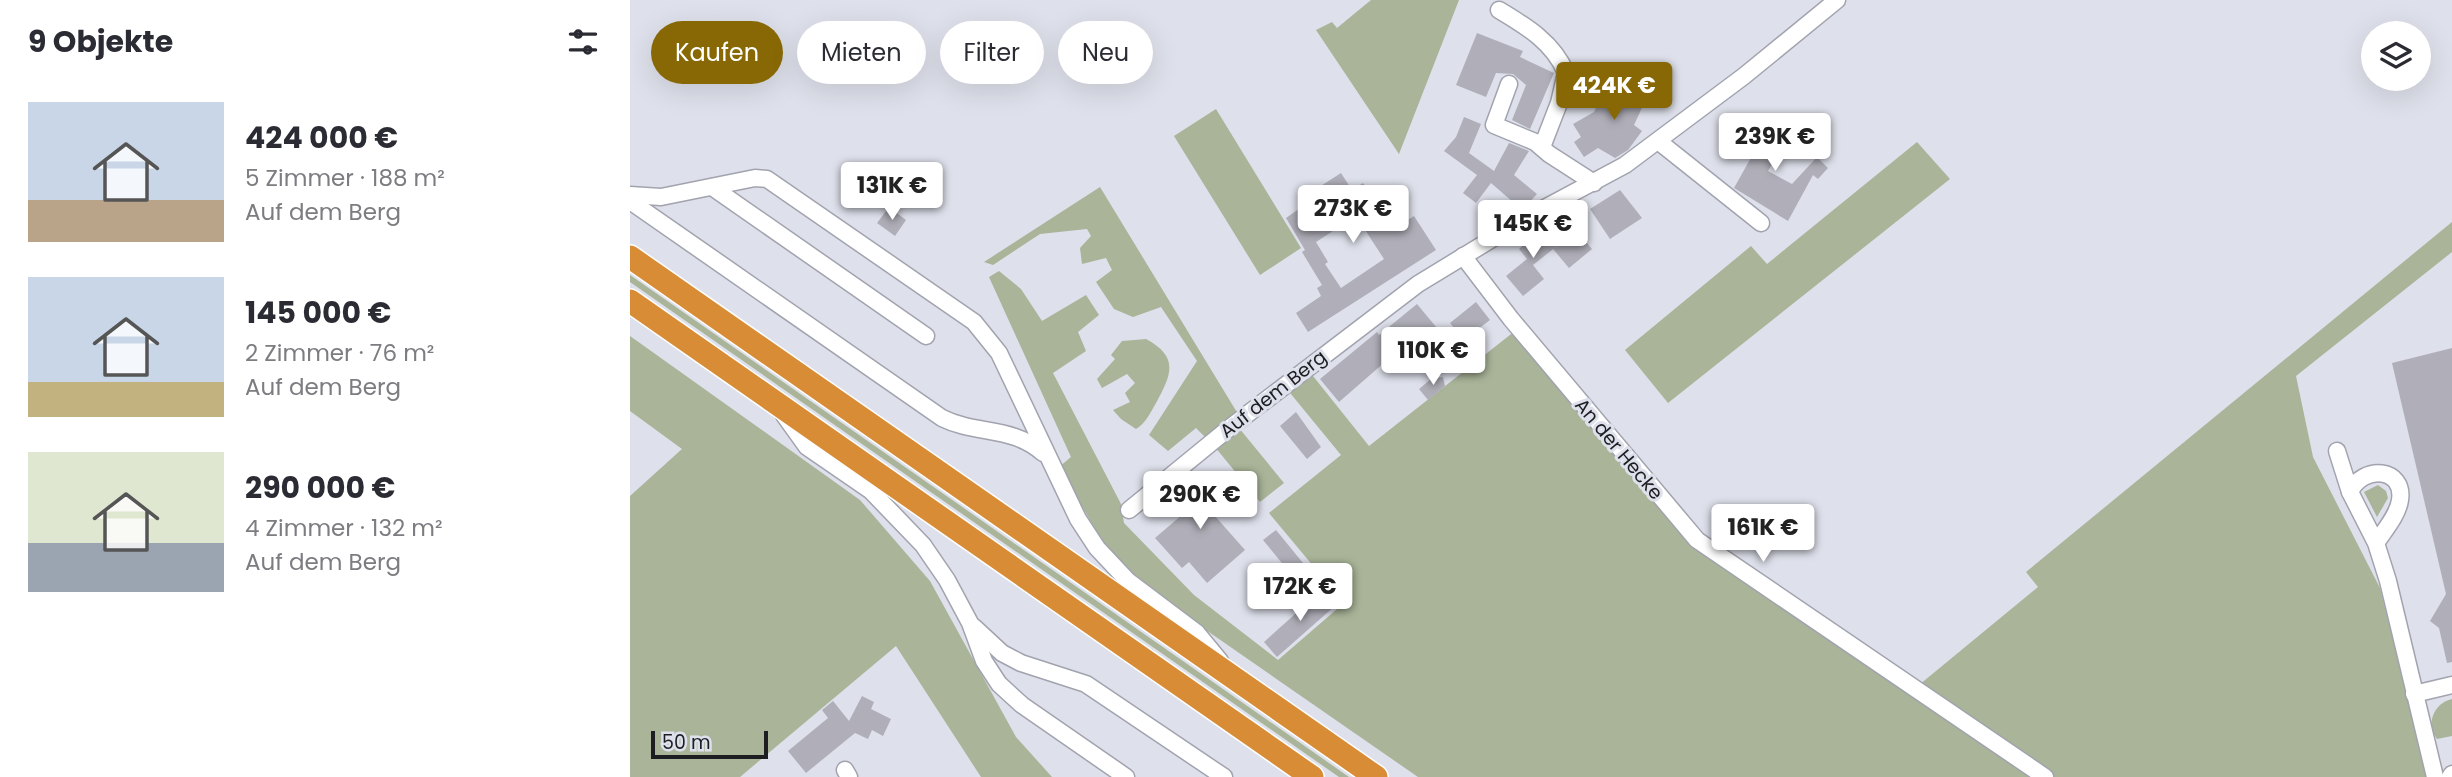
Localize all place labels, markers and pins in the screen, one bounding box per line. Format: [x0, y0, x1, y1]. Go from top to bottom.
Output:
pin: 424K € [1557, 62, 1671, 122]
pin: 239K € [1718, 114, 1832, 173]
pin: 131K € [835, 162, 949, 222]
pin: 273K € [1296, 186, 1410, 245]
pin: 145K € [1476, 201, 1590, 260]
pin: 110K € [1376, 328, 1490, 387]
pin: 290K € [1143, 472, 1257, 531]
pin: 161K € [1706, 504, 1820, 564]
pin: 172K € [1243, 564, 1357, 623]

